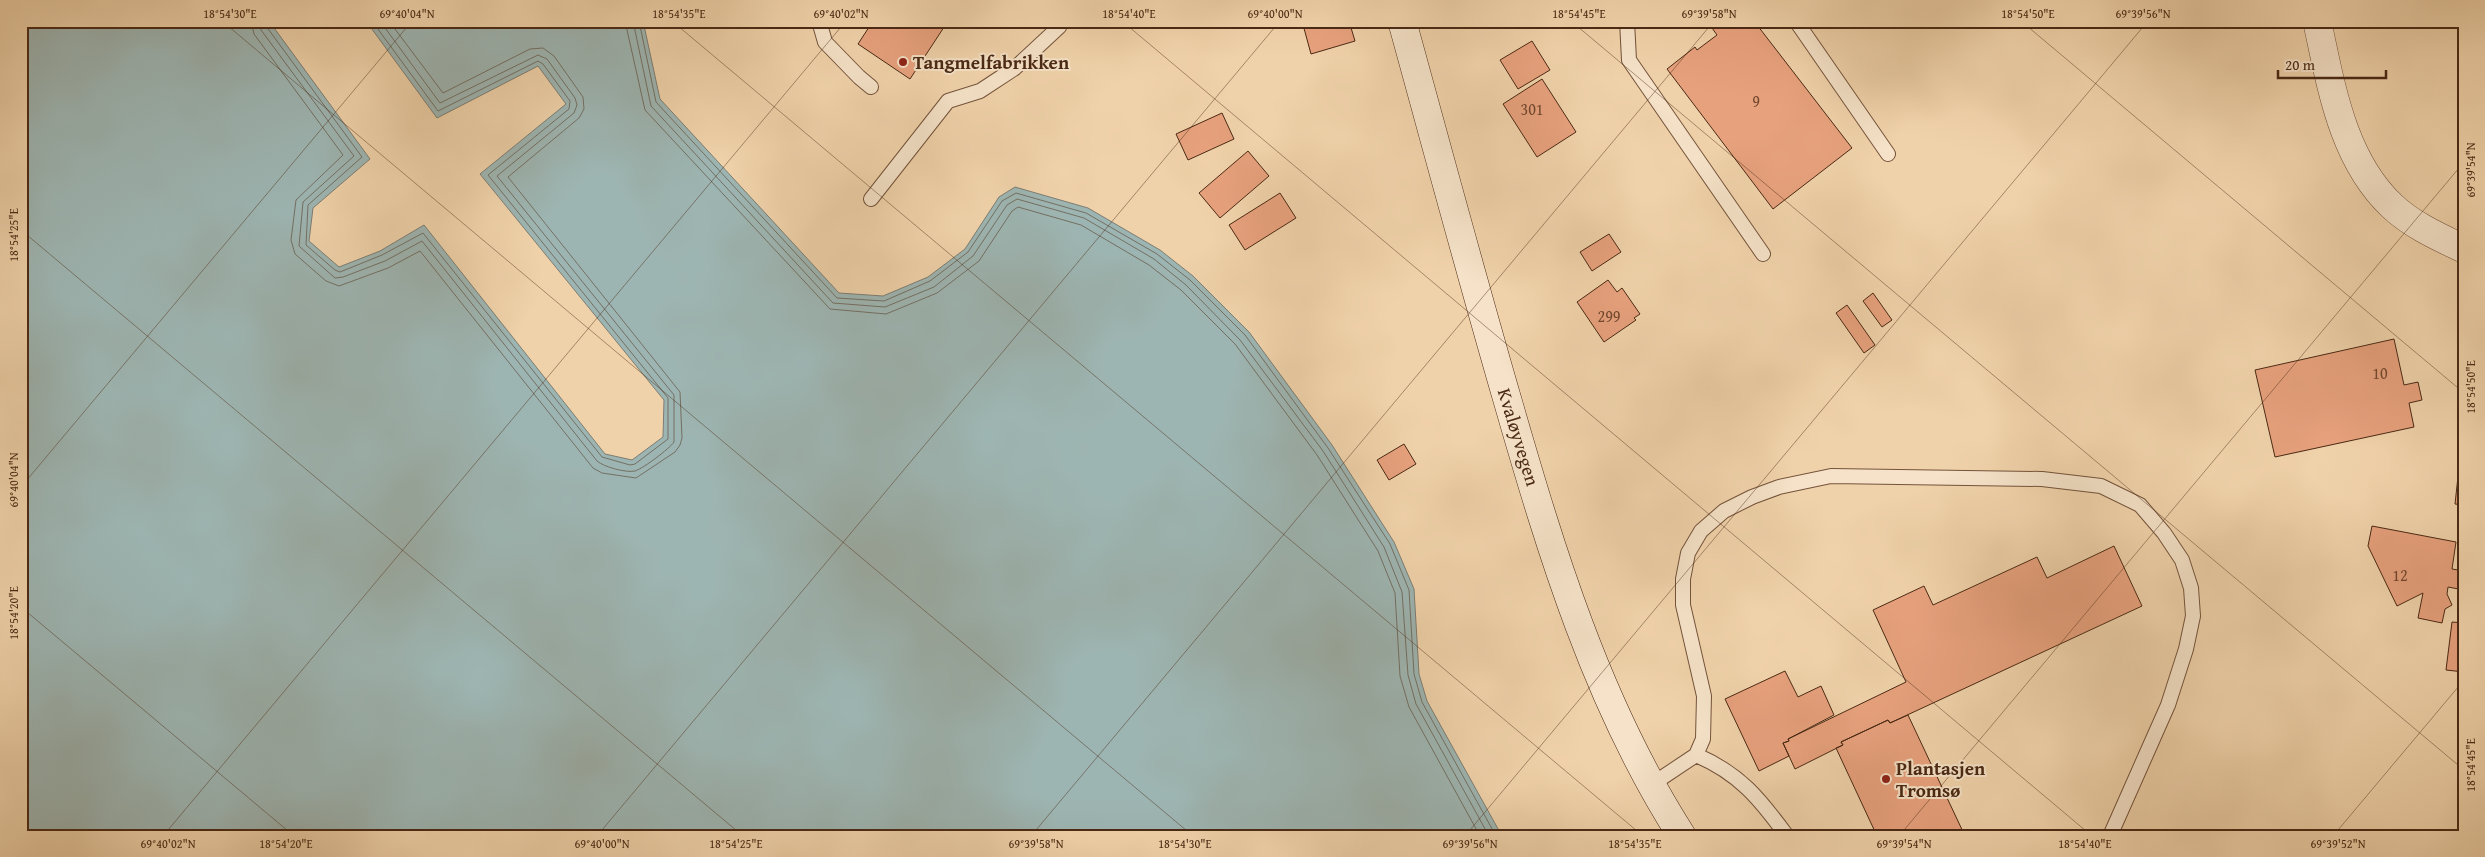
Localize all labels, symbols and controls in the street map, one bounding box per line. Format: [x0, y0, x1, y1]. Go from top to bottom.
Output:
text: 18°54'30"E [203, 5, 257, 22]
text: 69°40'04"N [379, 5, 435, 22]
text: 18°54'35"E [652, 5, 706, 22]
text: 69°40'02"N [813, 5, 869, 22]
text: 18°54'40"E [1102, 5, 1156, 22]
text: 69°40'00"N [1247, 5, 1303, 22]
text: 18°54'45"E [1552, 5, 1606, 22]
text: 69°39'58"N [1681, 5, 1737, 22]
text: 18°54'50"E [2001, 5, 2055, 22]
text: 69°39'56"N [2115, 5, 2171, 22]
place label: Tangmelfabrikken [913, 48, 1070, 76]
scale bar [2278, 48, 2385, 80]
text: 20 m [2285, 54, 2316, 75]
marker: Tangmelfabrikken [897, 56, 909, 68]
house number: 9 [1752, 89, 1760, 113]
house number: 301 [1520, 97, 1544, 121]
text: 69°39'54"N [2462, 142, 2479, 198]
text: 18°54'25"E [5, 208, 22, 262]
house number: 299 [1597, 304, 1621, 328]
text: 18°54'50"E [2462, 360, 2479, 414]
house number: 10 [2372, 361, 2388, 385]
street label: Kvaløyvegen [1491, 385, 1547, 490]
text: 69°40'04"N [5, 452, 22, 508]
house number: 12 [2392, 563, 2408, 587]
text: 18°54'20"E [5, 586, 22, 640]
text: 18°54'45"E [2462, 738, 2479, 792]
place label: Plantasjen Tromsø [1896, 754, 1986, 804]
marker: Plantasjen Tromsø [1880, 773, 1892, 785]
text: 69°40'02"N [140, 835, 196, 852]
text: 18°54'20"E [259, 835, 313, 852]
text: 69°40'00"N [574, 835, 630, 852]
text: 18°54'25"E [709, 835, 763, 852]
text: 69°39'58"N [1008, 835, 1064, 852]
text: 18°54'30"E [1158, 835, 1212, 852]
text: 69°39'56"N [1442, 835, 1498, 852]
text: 18°54'35"E [1608, 835, 1662, 852]
text: 69°39'54"N [1876, 835, 1932, 852]
text: 18°54'40"E [2058, 835, 2112, 852]
text: 69°39'52"N [2310, 835, 2366, 852]

